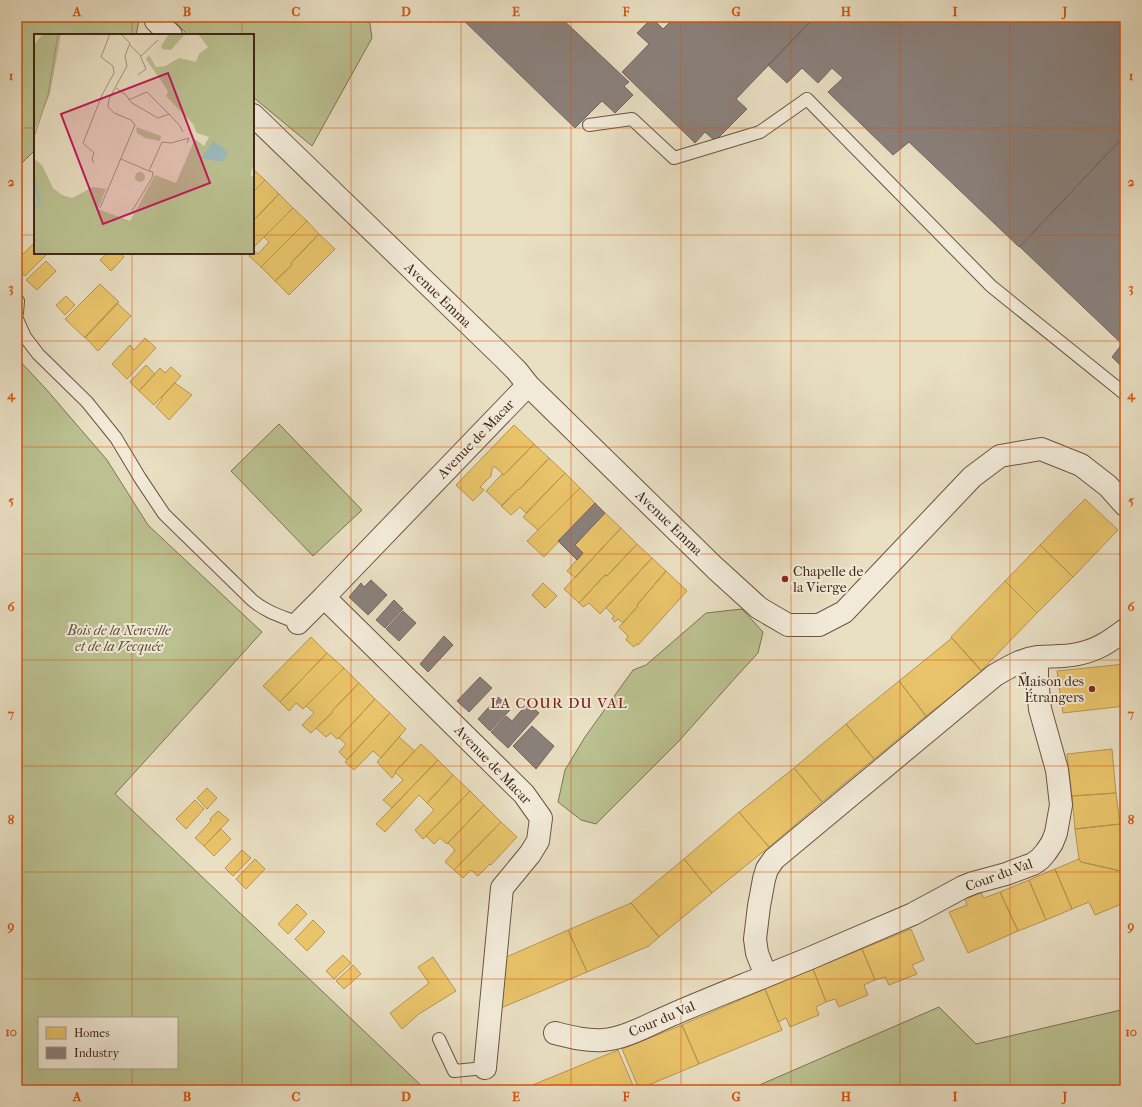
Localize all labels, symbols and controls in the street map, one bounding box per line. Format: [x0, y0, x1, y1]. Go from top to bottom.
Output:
text: A [72, 4, 82, 19]
text: B [183, 4, 192, 19]
text: C [292, 4, 301, 19]
text: D [401, 4, 411, 19]
text: E [512, 4, 520, 19]
text: F [622, 4, 630, 19]
text: G [731, 4, 741, 19]
text: H [841, 4, 852, 19]
text: I [952, 4, 958, 19]
text: J [1061, 4, 1068, 20]
inset map [34, 34, 254, 254]
text: 1 [9, 68, 14, 83]
text: 1 [1129, 68, 1134, 83]
text: 2 [8, 174, 15, 189]
text: 2 [1128, 174, 1135, 189]
street label: Avenue Emma [400, 258, 475, 332]
text: 3 [8, 280, 14, 296]
text: 3 [1128, 280, 1134, 296]
text: 4 [6, 387, 16, 403]
text: 4 [1126, 387, 1136, 403]
street label: Avenue de Macar [433, 396, 518, 483]
street label: Avenue Emma [631, 486, 706, 560]
text: 5 [8, 493, 14, 508]
text: 5 [1128, 493, 1134, 508]
place label: Chapelle de la Vierge [792, 563, 863, 596]
marker: Chapelle de la Vierge [780, 574, 790, 584]
text: 6 [7, 599, 15, 614]
text: 6 [1127, 599, 1135, 614]
park label: Bois de la Neuville et de la Vecquée [66, 622, 171, 655]
place label: Maison des Étrangers [1018, 673, 1084, 706]
marker: Maison des Étrangers [1087, 684, 1097, 694]
district label: LA COUR DU VAL [490, 694, 628, 712]
text: 7 [7, 706, 15, 721]
text: 7 [1127, 706, 1135, 721]
street label: Avenue de Macar [450, 721, 535, 808]
text: 8 [8, 812, 15, 827]
text: 8 [1128, 812, 1135, 827]
street label: Cour du Val [963, 855, 1035, 895]
text: 9 [7, 918, 15, 934]
text: 9 [1127, 918, 1135, 934]
street label: Cour du Val [626, 997, 698, 1041]
legend [38, 1017, 178, 1069]
text: 10 [5, 1024, 17, 1039]
text: 10 [1125, 1024, 1137, 1039]
text: Homes [74, 1026, 110, 1040]
text: Industry [74, 1046, 120, 1060]
text: A [72, 1089, 82, 1104]
text: B [183, 1089, 192, 1104]
text: C [292, 1089, 301, 1104]
text: D [401, 1089, 411, 1104]
text: E [512, 1089, 520, 1104]
text: F [622, 1089, 630, 1104]
text: G [731, 1089, 741, 1104]
text: H [841, 1089, 852, 1104]
text: I [952, 1089, 958, 1104]
text: J [1061, 1089, 1068, 1105]

